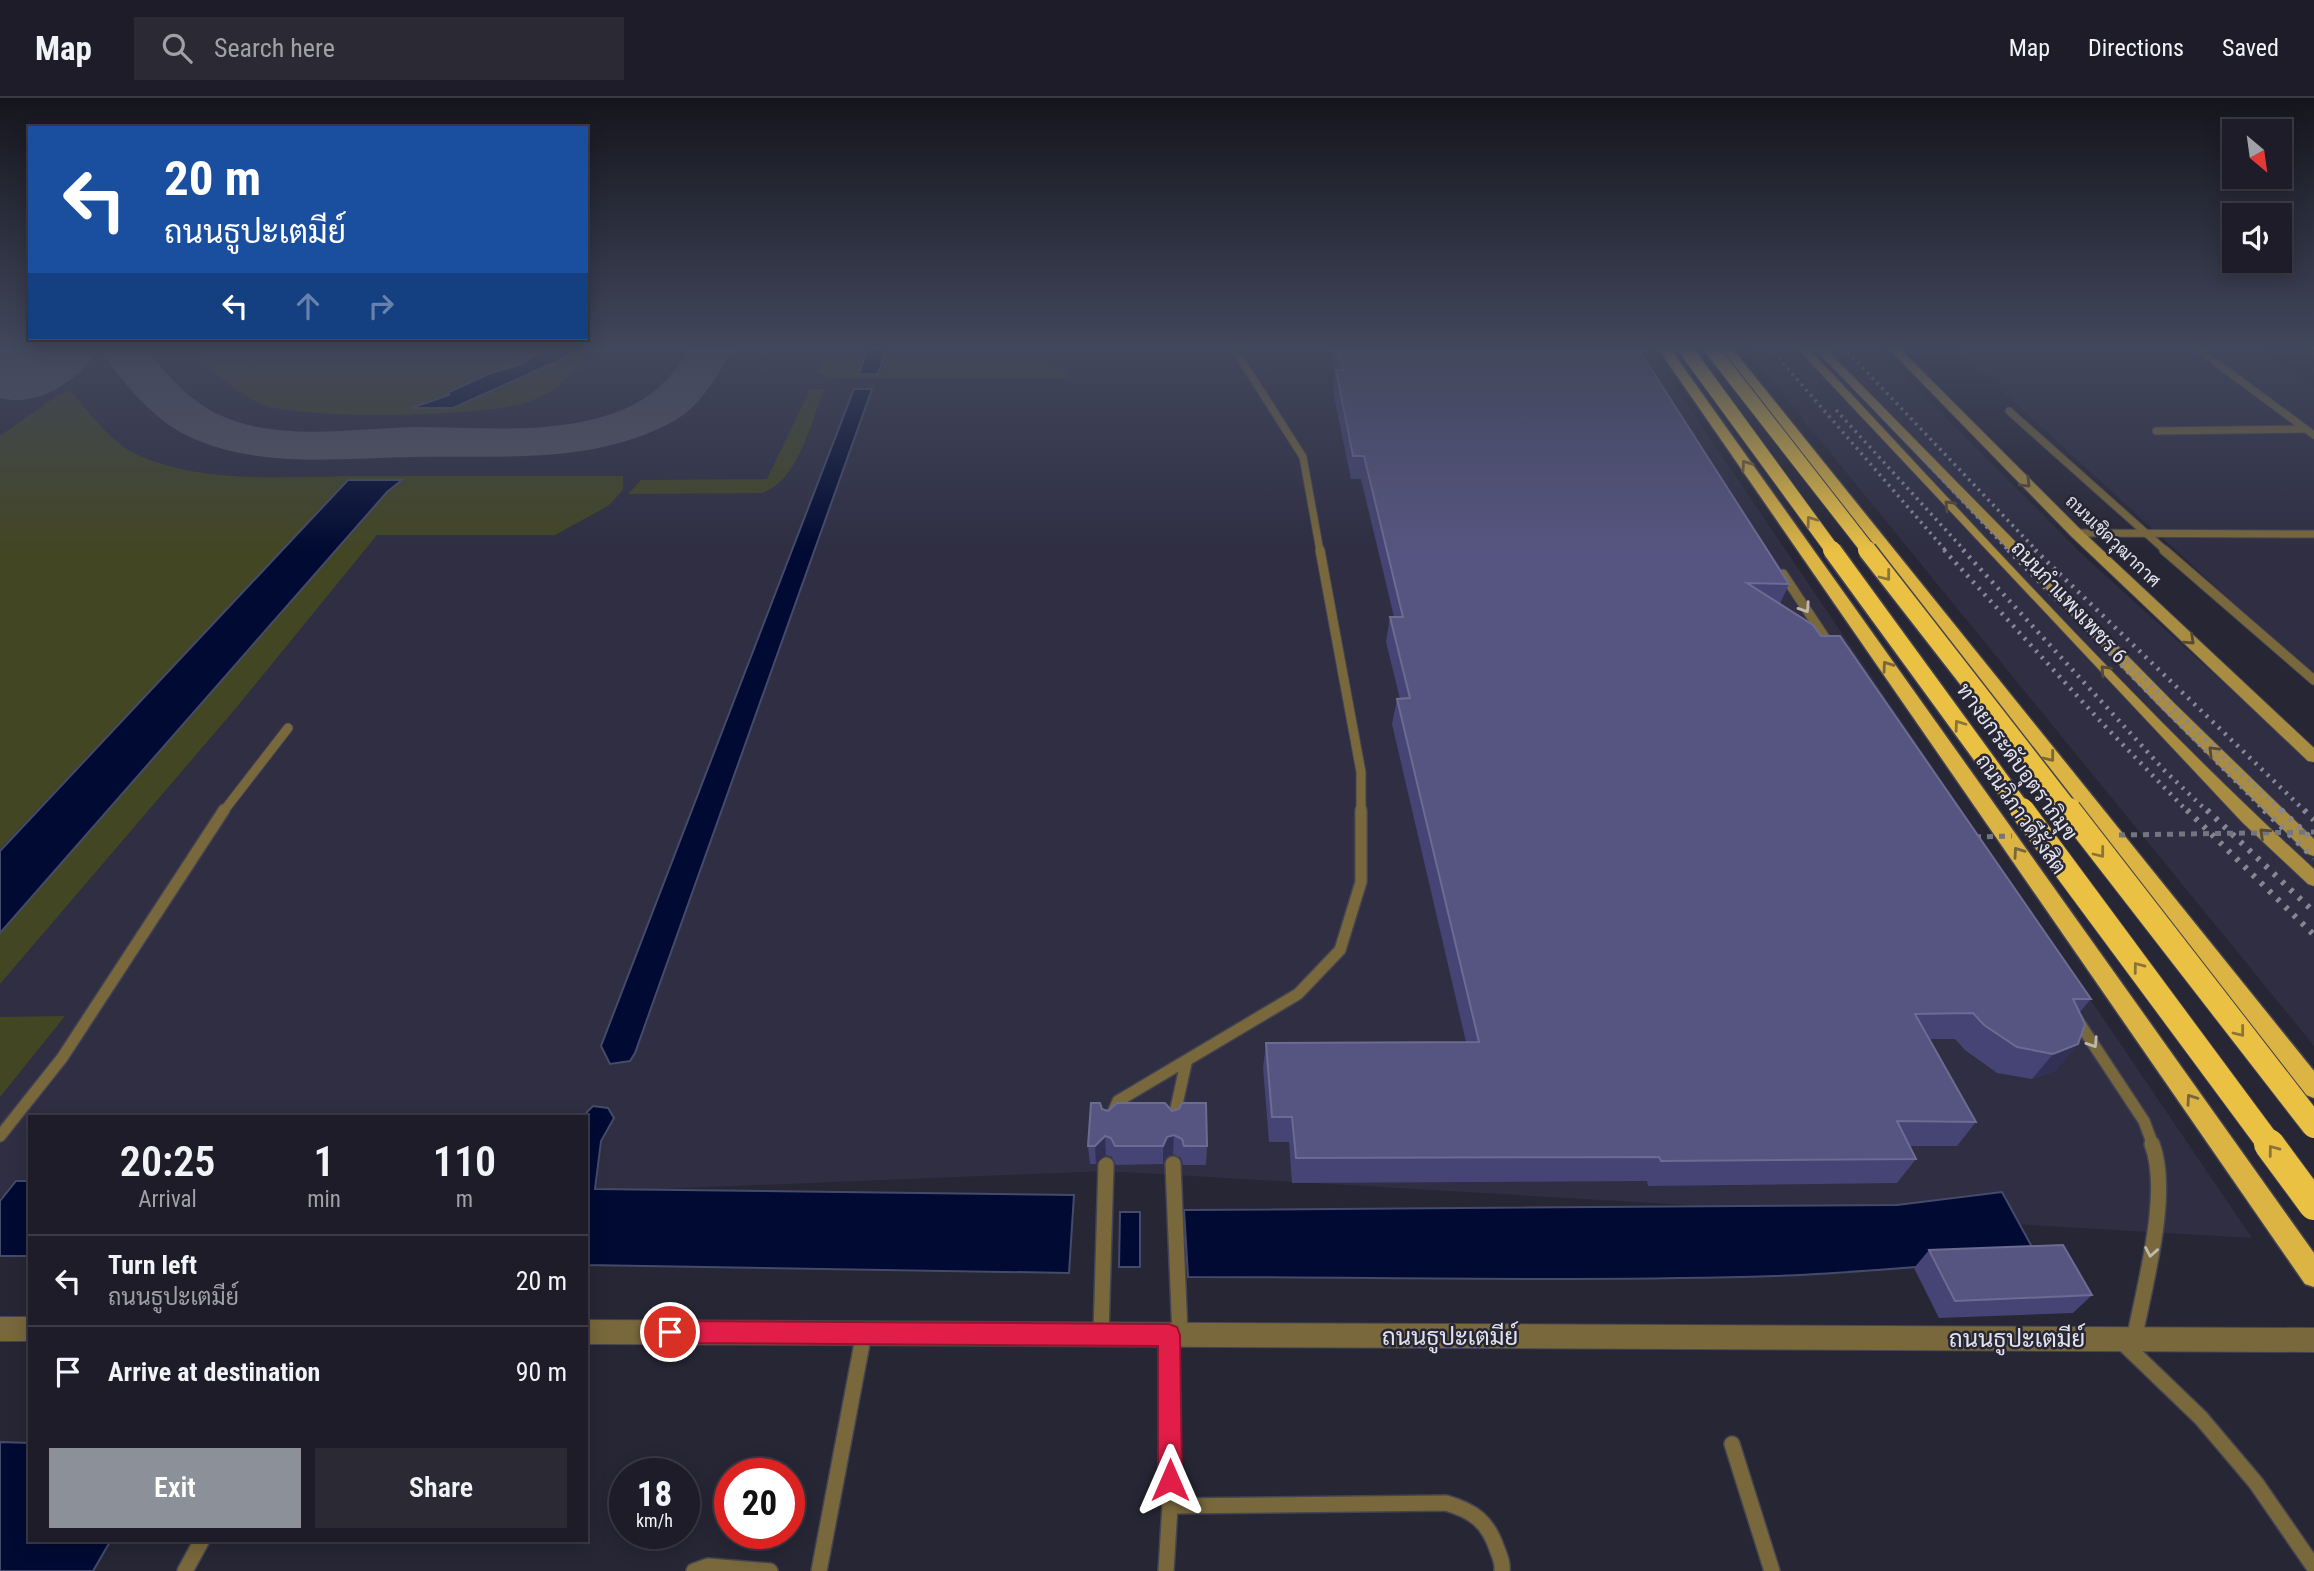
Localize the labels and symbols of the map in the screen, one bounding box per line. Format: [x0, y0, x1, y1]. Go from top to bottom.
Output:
north arrow [2222, 119, 2292, 189]
one-way arrow [1742, 460, 1754, 473]
one-way arrow [2018, 474, 2031, 487]
street label: ถนนเชิดวุฒากาศ [2060, 490, 2165, 592]
one-way arrow [1944, 500, 1957, 513]
one-way arrow [1807, 516, 1819, 529]
street label: ถนนกำแพงเพชร 6 [2006, 536, 2132, 668]
one-way arrow [1877, 568, 1890, 580]
one-way arrow [1797, 600, 1809, 613]
one-way arrow [2182, 632, 2195, 645]
one-way arrow [1883, 661, 1895, 674]
one-way arrow [2101, 665, 2113, 678]
street label: ทางยกระดับอุตราภิมุข [1950, 679, 2082, 847]
one-way arrow [1955, 720, 1967, 733]
one-way arrow [2208, 746, 2221, 759]
one-way arrow [2042, 748, 2054, 761]
street label: ถนนวิภาวดีรังสิต [1971, 749, 2072, 878]
one-way arrow [2259, 829, 2272, 841]
one-way arrow [2091, 845, 2104, 857]
one-way arrow [2014, 847, 2026, 860]
one-way arrow [2133, 962, 2146, 975]
one-way arrow [2232, 1024, 2245, 1036]
one-way arrow [2085, 1035, 2097, 1048]
one-way arrow [2187, 1094, 2199, 1107]
one-way arrow [2269, 1145, 2282, 1158]
one-way arrow [2144, 1246, 2159, 1258]
pin [640, 1302, 700, 1362]
street label: ถนนธูปะเตมีย์ [1382, 1321, 1518, 1354]
street label: ถนนธูปะเตมีย์ [1949, 1323, 2085, 1356]
position arrow [1133, 1443, 1207, 1517]
speed limit sign: 20 [714, 1458, 805, 1549]

